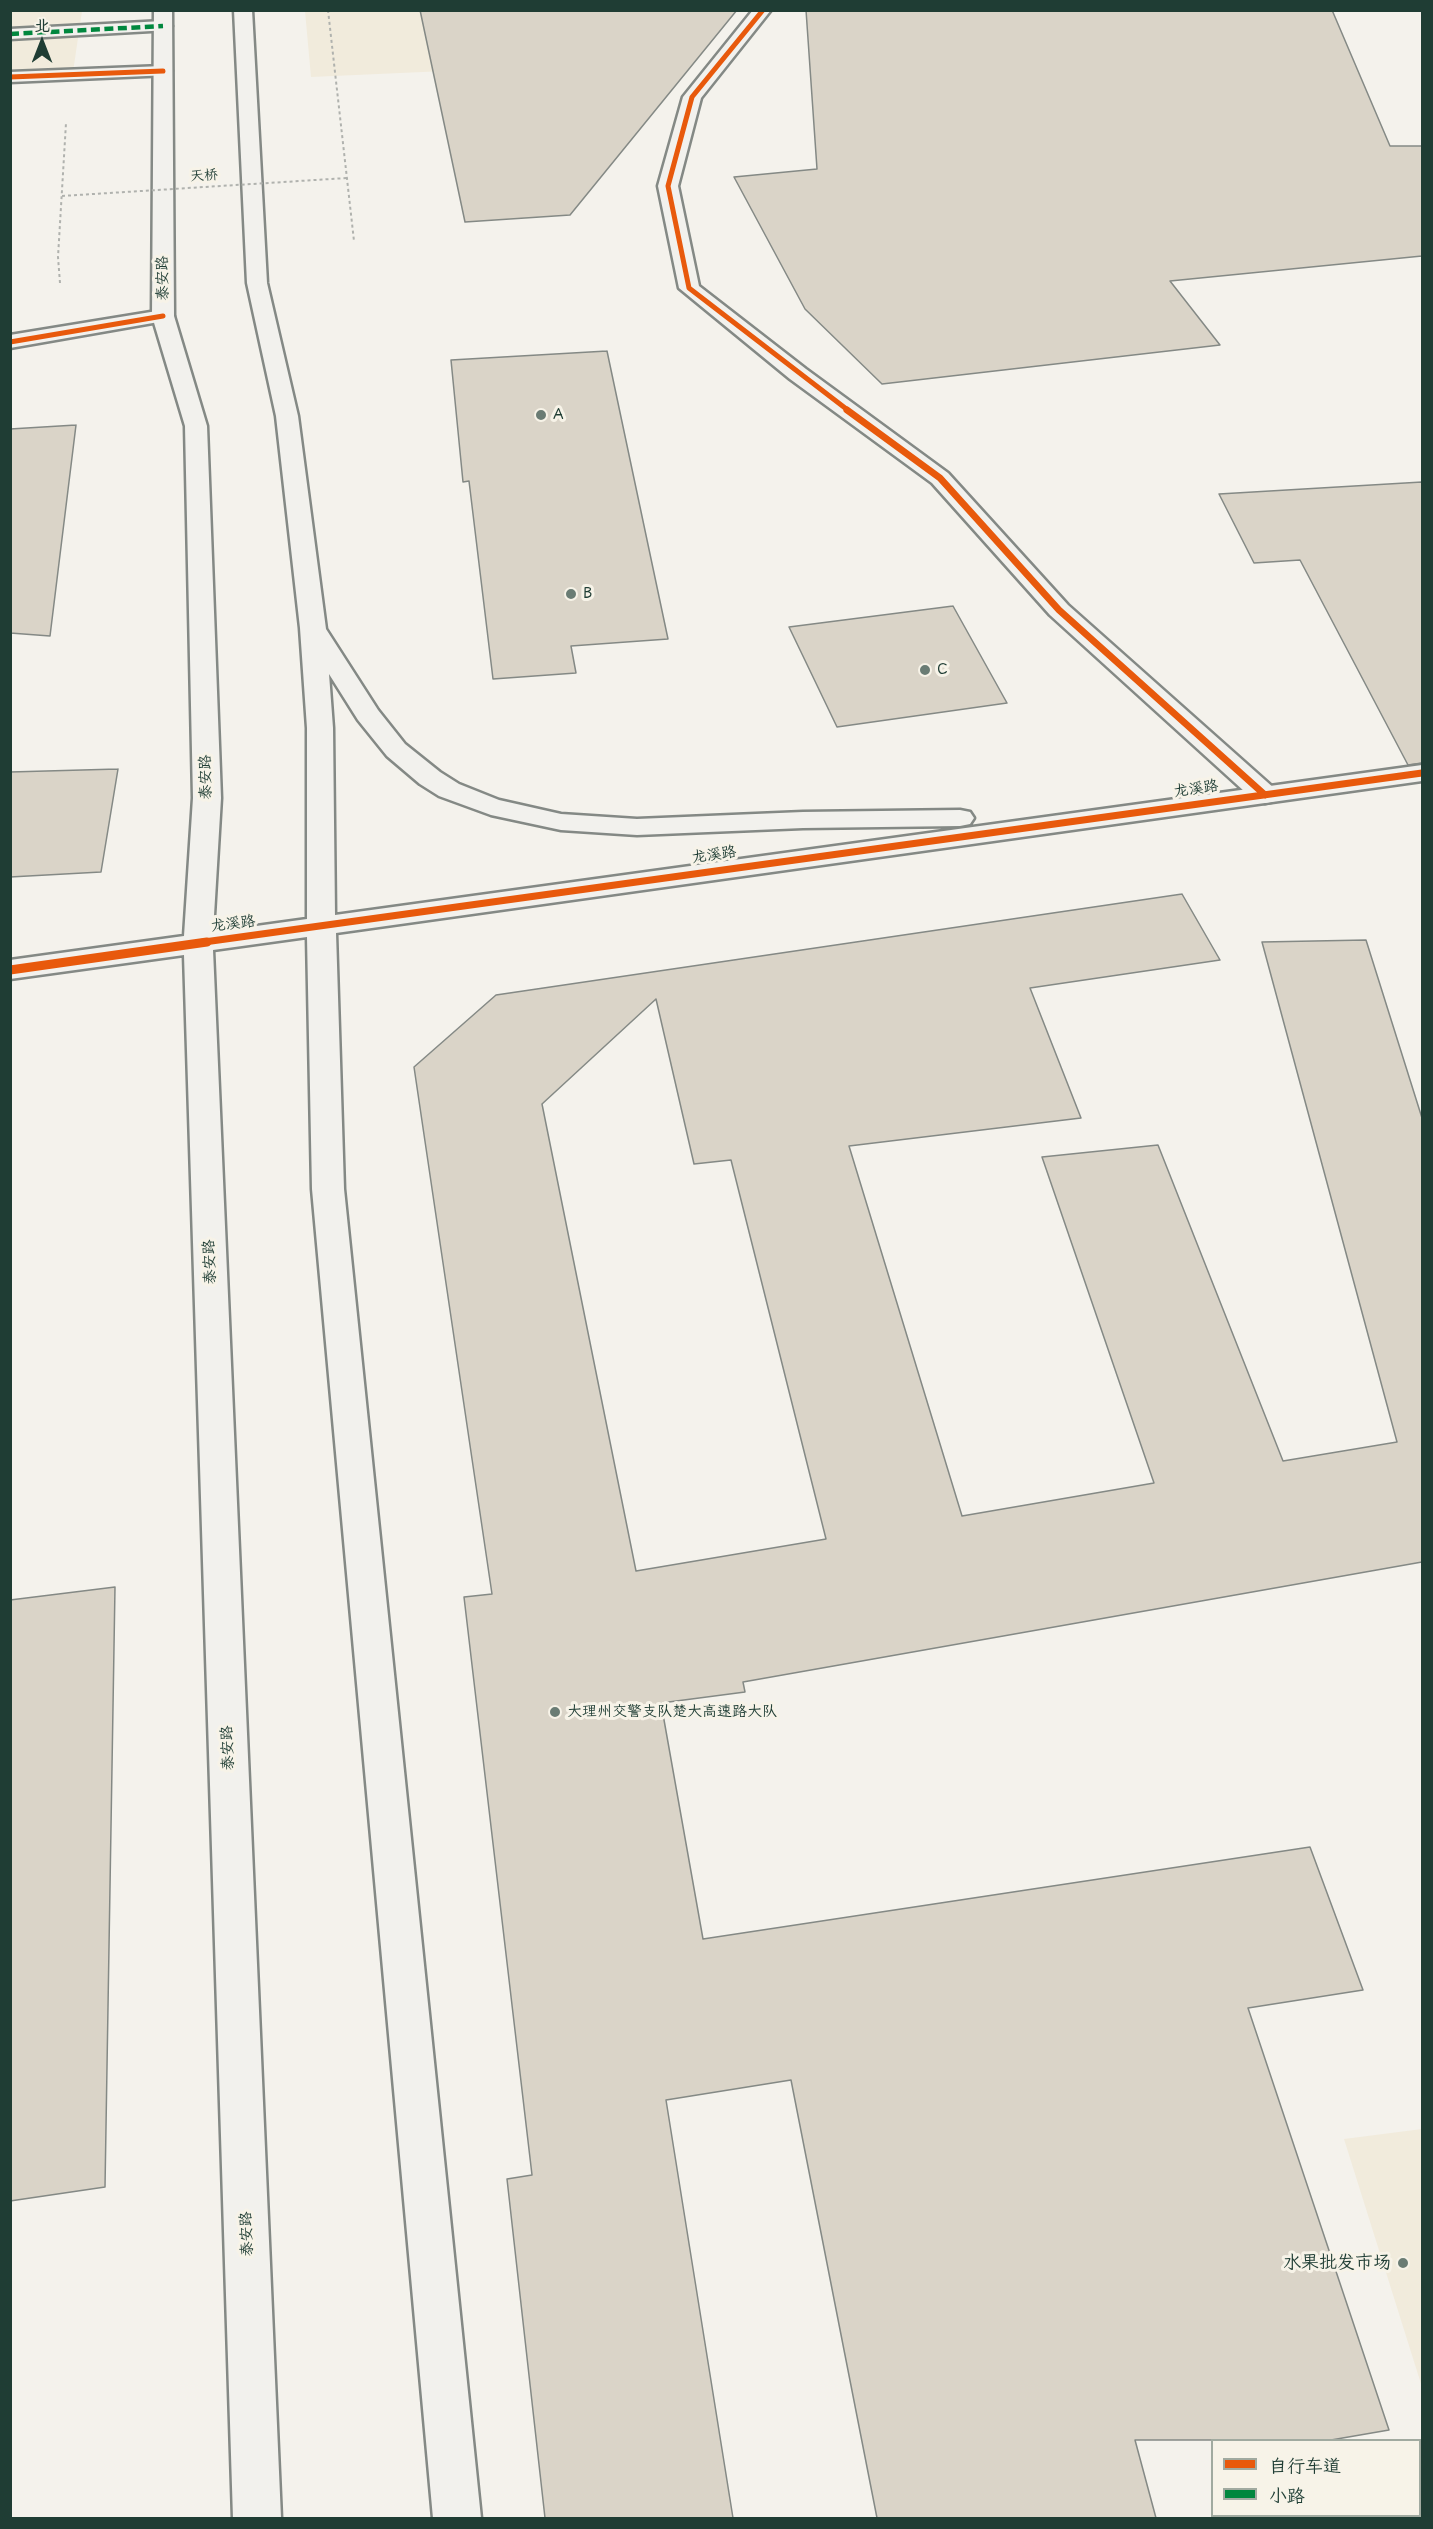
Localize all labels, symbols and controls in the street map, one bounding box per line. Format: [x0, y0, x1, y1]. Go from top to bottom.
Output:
north arrow [12, 12, 72, 72]
text: 北 [34, 12, 50, 36]
street label: 天桥 [189, 167, 219, 185]
street label: 泰安路 [154, 255, 172, 301]
place label: A [553, 407, 564, 423]
marker: A [534, 408, 548, 422]
place label: B [583, 586, 592, 602]
marker: B [564, 587, 578, 601]
place label: C [937, 662, 948, 678]
marker: C [918, 663, 932, 677]
street label: 泰安路 [197, 754, 215, 800]
street label: 龙溪路 [1172, 777, 1220, 801]
street label: 龙溪路 [690, 843, 738, 867]
street label: 龙溪路 [210, 912, 256, 936]
street label: 泰安路 [200, 1239, 220, 1285]
place label: 大理州交警支队楚大高速路大队 [567, 1703, 777, 1721]
marker: 大理州交警支队楚大高速路大队 [548, 1705, 562, 1719]
street label: 泰安路 [218, 1725, 238, 1771]
street label: 泰安路 [237, 2211, 257, 2257]
place label: 水果批发市场 [1283, 2252, 1391, 2274]
marker: 水果批发市场 [1396, 2256, 1410, 2270]
legend [1211, 2439, 1421, 2517]
text: 自行车道 [1269, 2451, 1341, 2478]
text: 小路 [1269, 2481, 1305, 2508]

